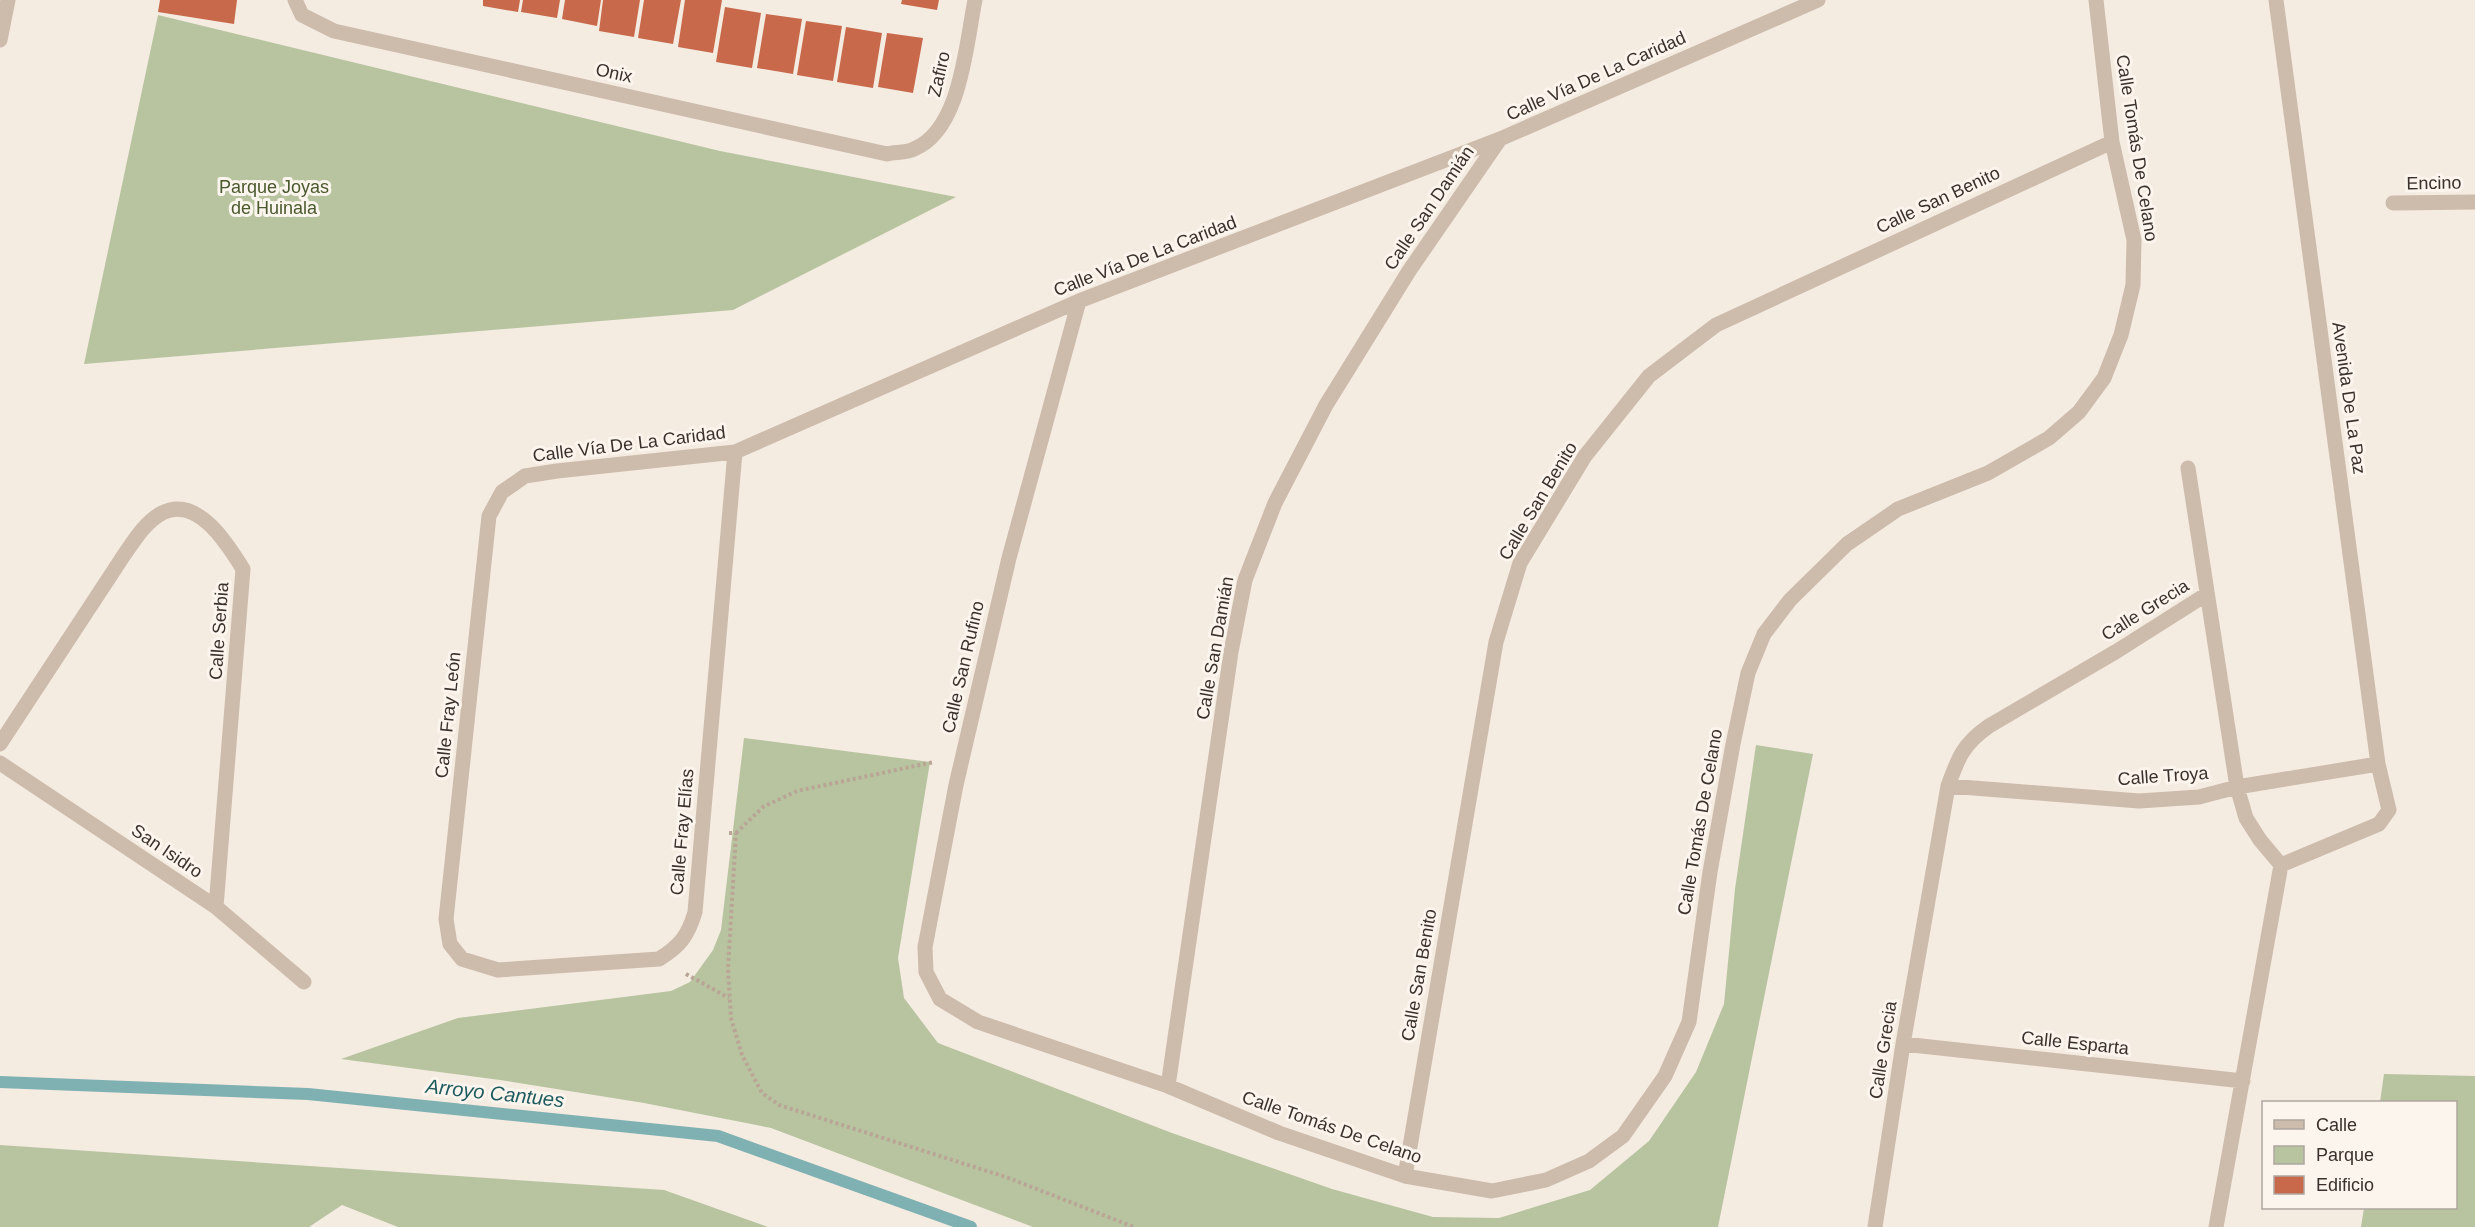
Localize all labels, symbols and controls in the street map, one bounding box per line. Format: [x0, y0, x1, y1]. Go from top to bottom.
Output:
street label: Calle Vía De La Caridad [1503, 27, 1689, 125]
street label: Zafiro [924, 49, 954, 99]
street label: Calle Tomás De Celano [2112, 53, 2162, 243]
street label: Onix [594, 59, 634, 87]
street label: Calle San Damián [1380, 142, 1478, 274]
street label: Calle San Benito [1873, 163, 2003, 237]
street label: Encino [2406, 173, 2462, 193]
park label: Parque Joyas de Huinala [219, 177, 329, 218]
street label: Calle Vía De La Caridad [1051, 212, 1239, 300]
street label: Avenida De La Paz [2328, 320, 2370, 476]
street label: Calle Vía De La Caridad [531, 422, 727, 466]
street label: Calle San Benito [1495, 438, 1581, 564]
street label: Calle San Damián [1193, 575, 1237, 721]
street label: Calle Grecia [2098, 575, 2193, 645]
street label: Calle Serbia [206, 580, 232, 681]
street label: Calle San Rufino [938, 599, 988, 735]
street label: Calle Fray León [431, 651, 465, 779]
street label: Calle Tomás De Celano [1674, 727, 1726, 917]
street label: Calle Troya [2117, 763, 2210, 789]
street label: Calle Fray Elías [667, 768, 697, 896]
street label: San Isidro [128, 820, 206, 882]
street label: Calle San Benito [1398, 907, 1440, 1043]
street label: Calle Grecia [1865, 999, 1901, 1100]
street label: Calle Esparta [2020, 1027, 2131, 1059]
water label: Arroyo Cantues [424, 1075, 565, 1111]
street label: Calle Tomás De Celano [1240, 1087, 1424, 1167]
legend [2262, 1101, 2457, 1209]
text: Calle [2316, 1115, 2357, 1135]
text: Parque [2316, 1145, 2374, 1165]
text: Edificio [2316, 1175, 2374, 1195]

